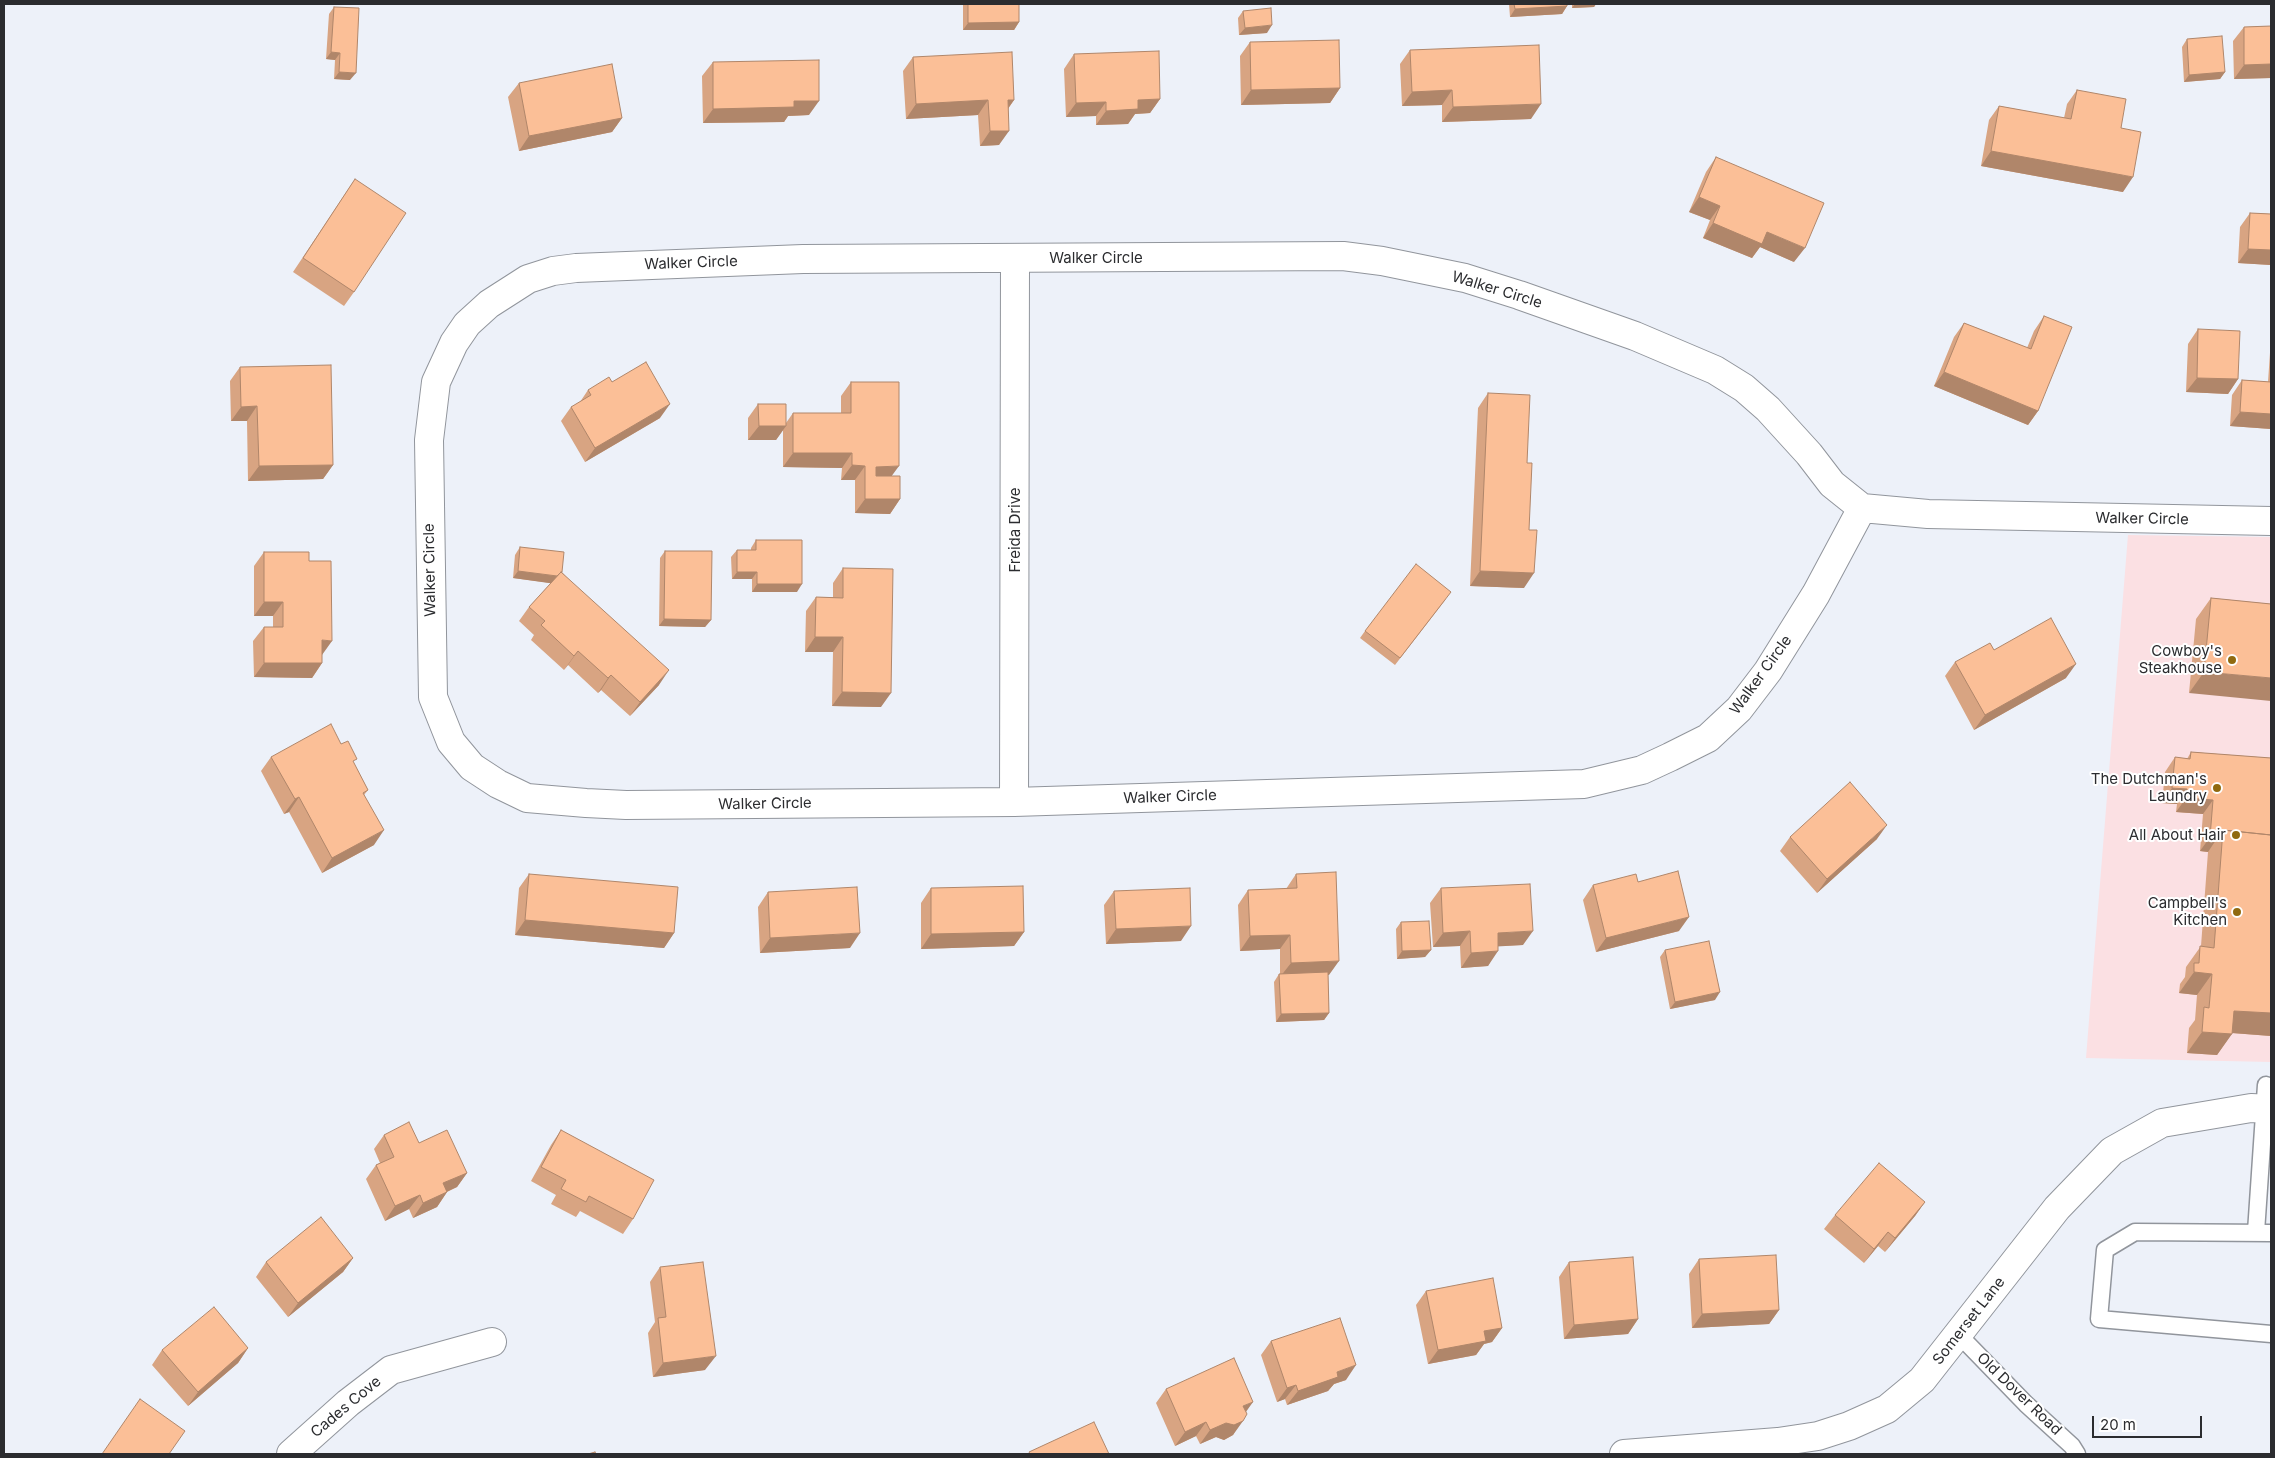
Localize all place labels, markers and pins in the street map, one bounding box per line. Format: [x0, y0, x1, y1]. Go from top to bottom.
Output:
place label: Cowboy's Steakhouse [2139, 642, 2222, 677]
marker: Cowboy's Steakhouse [2226, 654, 2238, 666]
place label: The Dutchman's Laundry [2091, 770, 2207, 805]
marker: The Dutchman's Laundry [2211, 782, 2223, 794]
place label: All About Hair [2129, 826, 2226, 844]
marker: All About Hair [2230, 829, 2242, 841]
place label: Campbell's Kitchen [2148, 894, 2227, 929]
marker: Campbell's Kitchen [2231, 906, 2243, 918]

